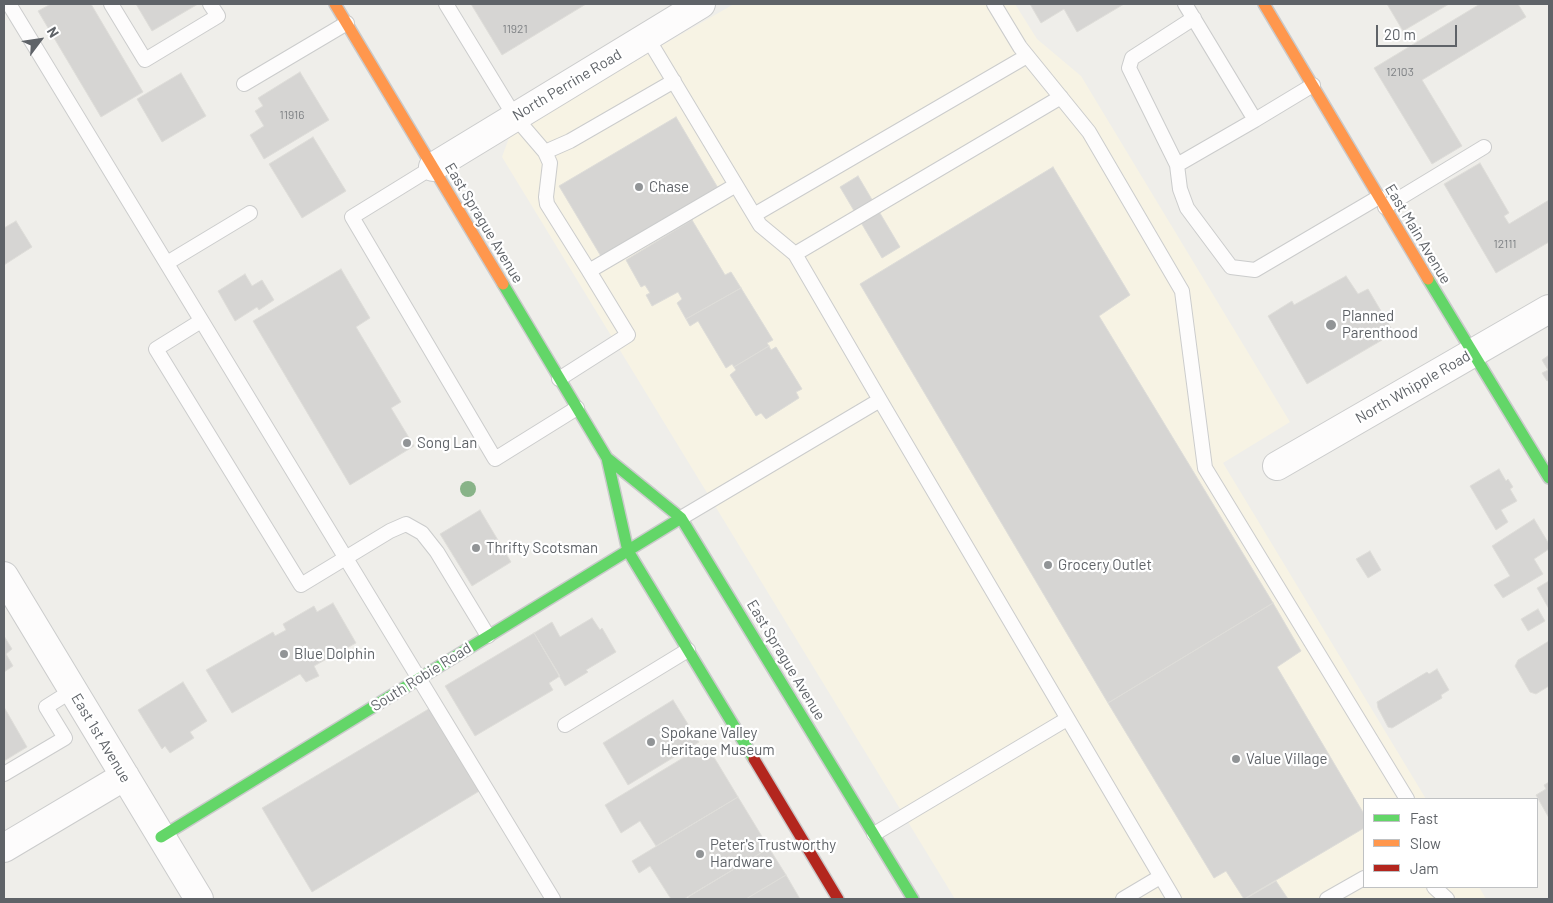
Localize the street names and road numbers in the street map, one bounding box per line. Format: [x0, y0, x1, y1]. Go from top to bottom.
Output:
street label: North Perrine Road [509, 45, 625, 125]
street label: East Sprague Avenue [441, 160, 527, 286]
street label: East Main Avenue [1381, 181, 1455, 287]
street label: North Whipple Road [1352, 347, 1474, 427]
street label: East Sprague Avenue [743, 597, 829, 723]
street label: South Robie Road [367, 639, 475, 715]
street label: East 1st Avenue [67, 690, 135, 786]

